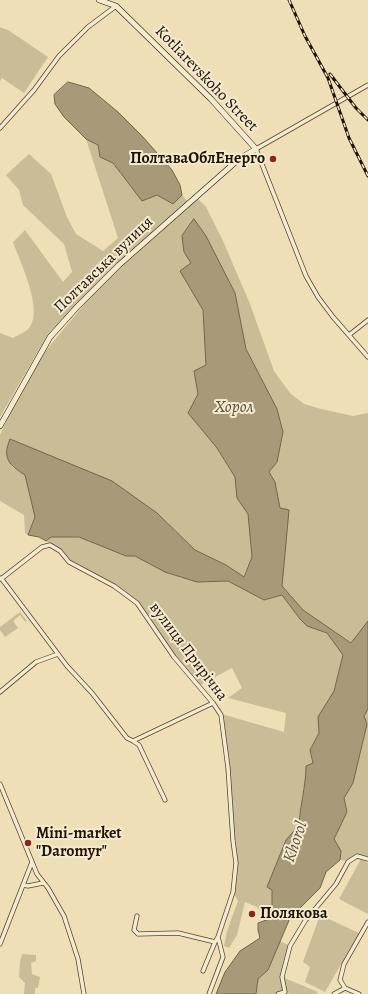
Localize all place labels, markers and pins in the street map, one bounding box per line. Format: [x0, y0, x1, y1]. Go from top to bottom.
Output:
place label: ПолтаваОблЕнерго [130, 149, 265, 169]
marker: ПолтаваОблЕнерго [268, 154, 278, 164]
place label: Mini-market "Daromyr" [36, 824, 122, 862]
marker: Mini-market "Daromyr" [23, 838, 33, 848]
place label: Полякова [260, 904, 328, 924]
marker: Полякова [247, 909, 257, 919]

